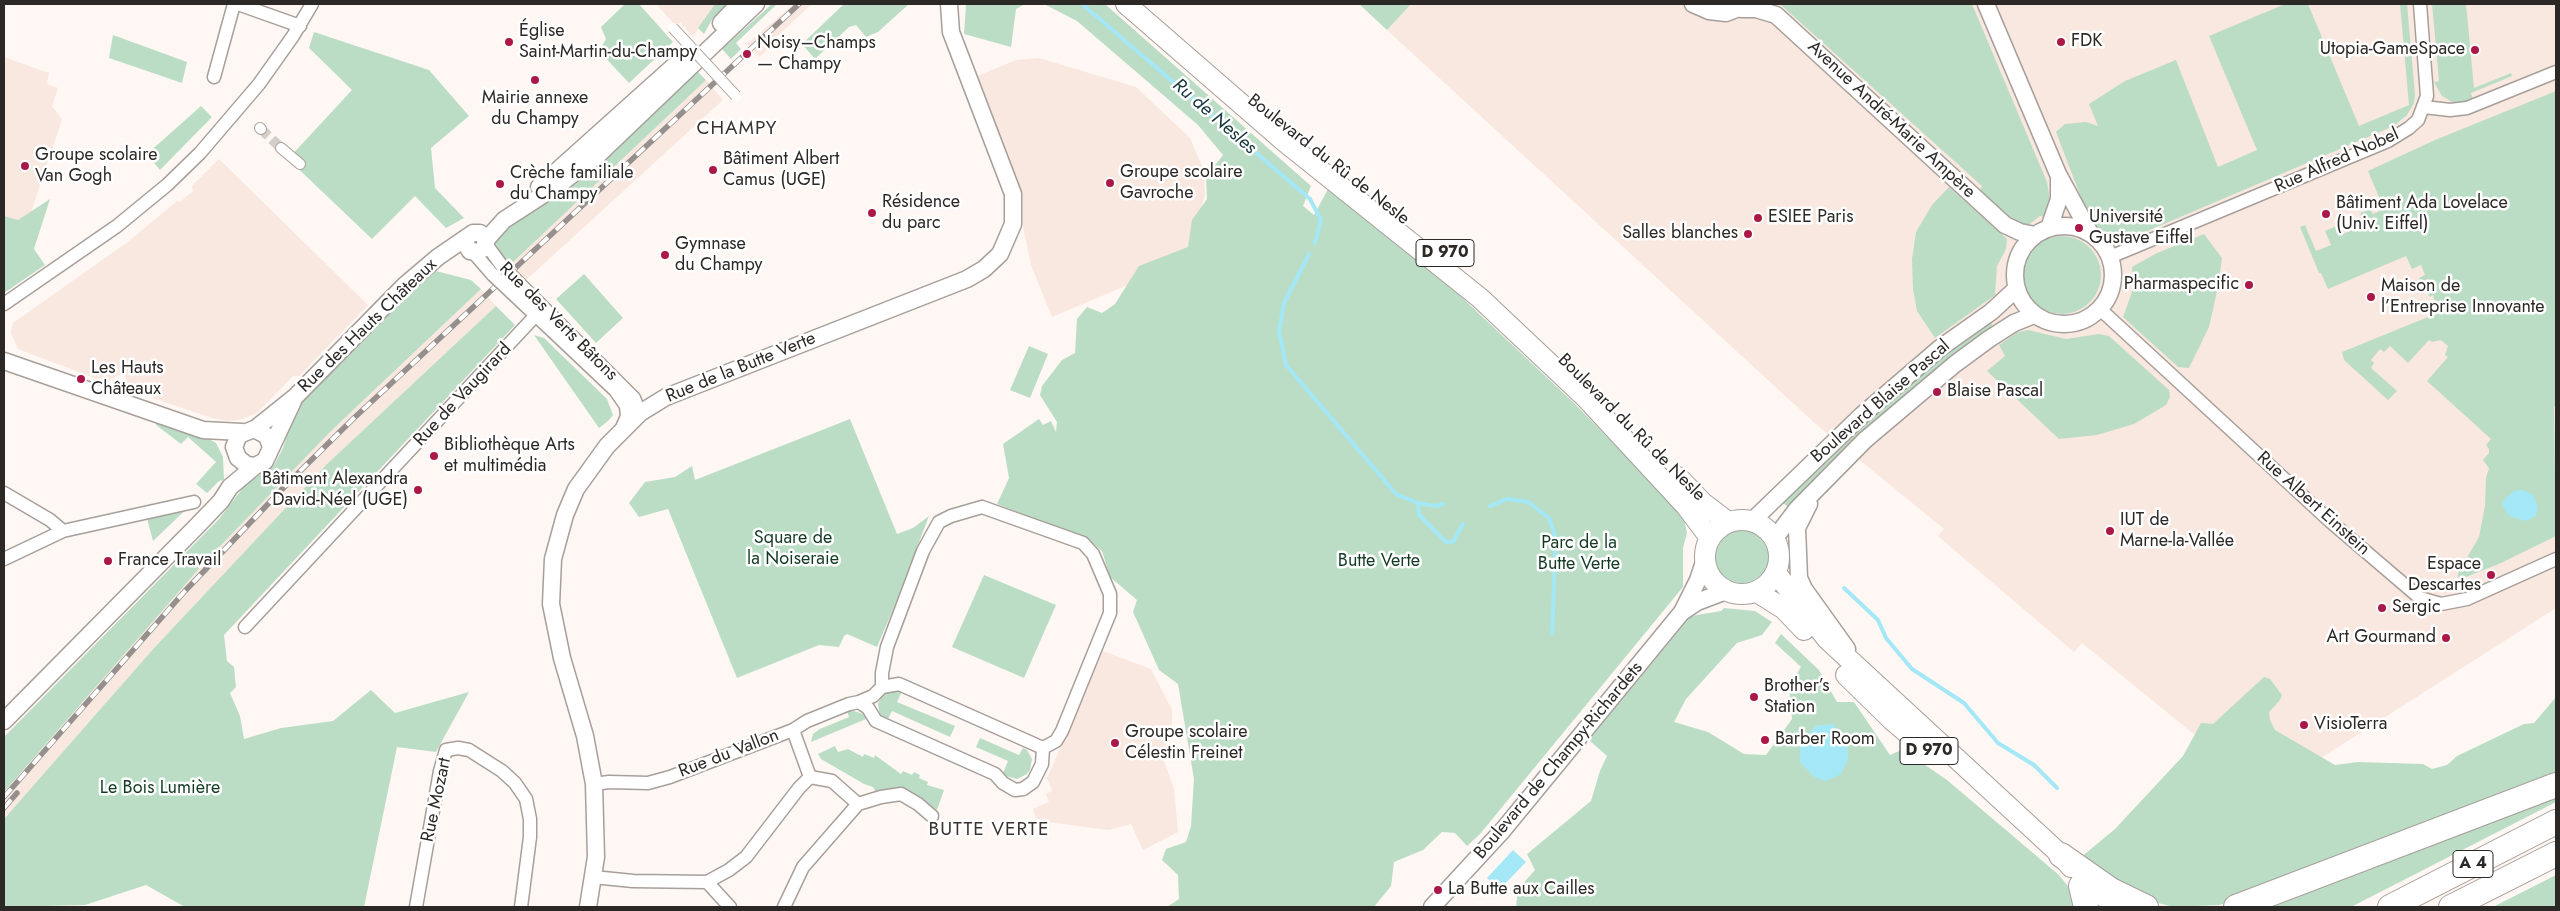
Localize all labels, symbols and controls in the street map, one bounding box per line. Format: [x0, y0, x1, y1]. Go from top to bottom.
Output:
place label: Église Saint-Martin-du-Champy [519, 21, 697, 64]
place label: FDK [2071, 31, 2102, 53]
place label: Noisy–Champs — Champy [757, 33, 876, 76]
marker: Église Saint-Martin-du-Champy [503, 36, 515, 48]
marker: FDK [2055, 36, 2067, 48]
street label: Avenue André-Marie Ampère [1803, 37, 1979, 203]
place label: Utopia-GameSpace [2320, 39, 2465, 61]
marker: Utopia-GameSpace [2469, 44, 2481, 56]
marker: Noisy–Champs — Champy [741, 48, 753, 60]
marker: Mairie annexe du Champy [529, 74, 541, 86]
water label: Ru de Nesles [1167, 74, 1261, 160]
place label: Mairie annexe du Champy [482, 88, 588, 130]
street label: Boulevard du Rû de Nesle [1243, 90, 1413, 230]
district label: CHAMPY [696, 118, 778, 140]
street label: Rue Alfred Nobel [2272, 124, 2402, 198]
place label: Groupe scolaire Van Gogh [35, 145, 157, 188]
place label: Bâtiment Albert Camus (UGE) [723, 149, 839, 192]
marker: Groupe scolaire Van Gogh [19, 160, 31, 172]
place label: Groupe scolaire Gavroche [1120, 162, 1242, 204]
place label: Crèche familiale du Champy [510, 163, 634, 205]
marker: Bâtiment Albert Camus (UGE) [707, 164, 719, 176]
marker: Groupe scolaire Gavroche [1104, 177, 1116, 189]
marker: Crèche familiale du Champy [494, 178, 506, 190]
place label: Résidence du parc [882, 192, 960, 234]
place label: Bâtiment Ada Lovelace (Univ. Eiffel) [2336, 193, 2508, 235]
marker: Résidence du parc [866, 207, 878, 219]
place label: ESIEE Paris [1768, 207, 1853, 229]
place label: Université Gustave Eiffel [2089, 207, 2193, 250]
marker: Bâtiment Ada Lovelace (Univ. Eiffel) [2320, 208, 2332, 220]
marker: ESIEE Paris [1752, 212, 1764, 224]
marker: Université Gustave Eiffel [2073, 222, 2085, 234]
place label: Salles blanches [1622, 223, 1738, 245]
marker: Salles blanches [1742, 228, 1754, 240]
place label: Gymnase du Champy [675, 234, 762, 276]
road number: D 970 [1416, 240, 1474, 266]
marker: Gymnase du Champy [659, 249, 671, 261]
street label: Rue des Hauts Châteaux [294, 254, 442, 398]
street label: Rue des Verts Bâtons [494, 258, 622, 386]
place label: Pharmaspecific [2124, 274, 2239, 296]
place label: Maison de l’Entreprise Innovante [2381, 276, 2544, 318]
marker: Pharmaspecific [2243, 279, 2255, 291]
marker: Maison de l’Entreprise Innovante [2365, 291, 2377, 303]
street label: Rue de la Butte Verte [663, 328, 819, 408]
street label: Boulevard Blaise Pascal [1807, 336, 1955, 468]
street label: Rue de Vaugirard [410, 339, 516, 451]
street label: Boulevard du Rû de Nesle [1553, 350, 1709, 506]
place label: Les Hauts Châteaux [91, 358, 164, 400]
marker: Les Hauts Châteaux [75, 373, 87, 385]
place label: Blaise Pascal [1947, 381, 2043, 403]
marker: Blaise Pascal [1931, 386, 1943, 398]
place label: Bibliothèque Arts et multimédia [444, 435, 575, 478]
street label: Rue Albert Einstein [2252, 448, 2374, 560]
marker: Bibliothèque Arts et multimédia [428, 450, 440, 462]
place label: Bâtiment Alexandra David-Néel (UGE) [262, 469, 408, 512]
marker: Bâtiment Alexandra David-Néel (UGE) [412, 484, 424, 496]
place label: IUT de Marne-la-Vallée [2120, 510, 2234, 552]
marker: IUT de Marne-la-Vallée [2104, 525, 2116, 537]
park label: Square de la Noiseraie [747, 528, 839, 570]
park label: Parc de la Butte Verte [1538, 533, 1620, 576]
place label: France Travail [118, 550, 221, 572]
park label: Butte Verte [1338, 551, 1420, 573]
place label: Espace Descartes [2408, 554, 2481, 596]
marker: France Travail [102, 555, 114, 567]
marker: Espace Descartes [2485, 569, 2497, 581]
place label: Sergic [2392, 597, 2441, 619]
marker: Sergic [2376, 602, 2388, 614]
place label: Art Gourmand [2326, 627, 2436, 649]
marker: Art Gourmand [2440, 632, 2452, 644]
street label: Boulevard de Champy-Richardets [1470, 658, 1648, 864]
place label: Brother’s Station [1764, 676, 1829, 719]
marker: Brother’s Station [1748, 691, 1760, 703]
place label: VisioTerra [2314, 714, 2387, 736]
marker: VisioTerra [2298, 719, 2310, 731]
place label: Groupe scolaire Célestin Freinet [1125, 722, 1247, 764]
street label: Rue du Vallon [676, 725, 782, 783]
place label: Barber Room [1775, 729, 1875, 751]
marker: Barber Room [1759, 734, 1771, 746]
marker: Groupe scolaire Célestin Freinet [1109, 737, 1121, 749]
road number: D 970 [1900, 738, 1958, 764]
street label: Rue Mozart [418, 756, 456, 844]
park label: Le Bois Lumière [100, 778, 220, 800]
district label: BUTTE VERTE [927, 819, 1051, 841]
road number: A 4 [2453, 851, 2493, 878]
place label: La Butte aux Cailles [1448, 879, 1595, 901]
marker: La Butte aux Cailles [1432, 884, 1444, 896]

